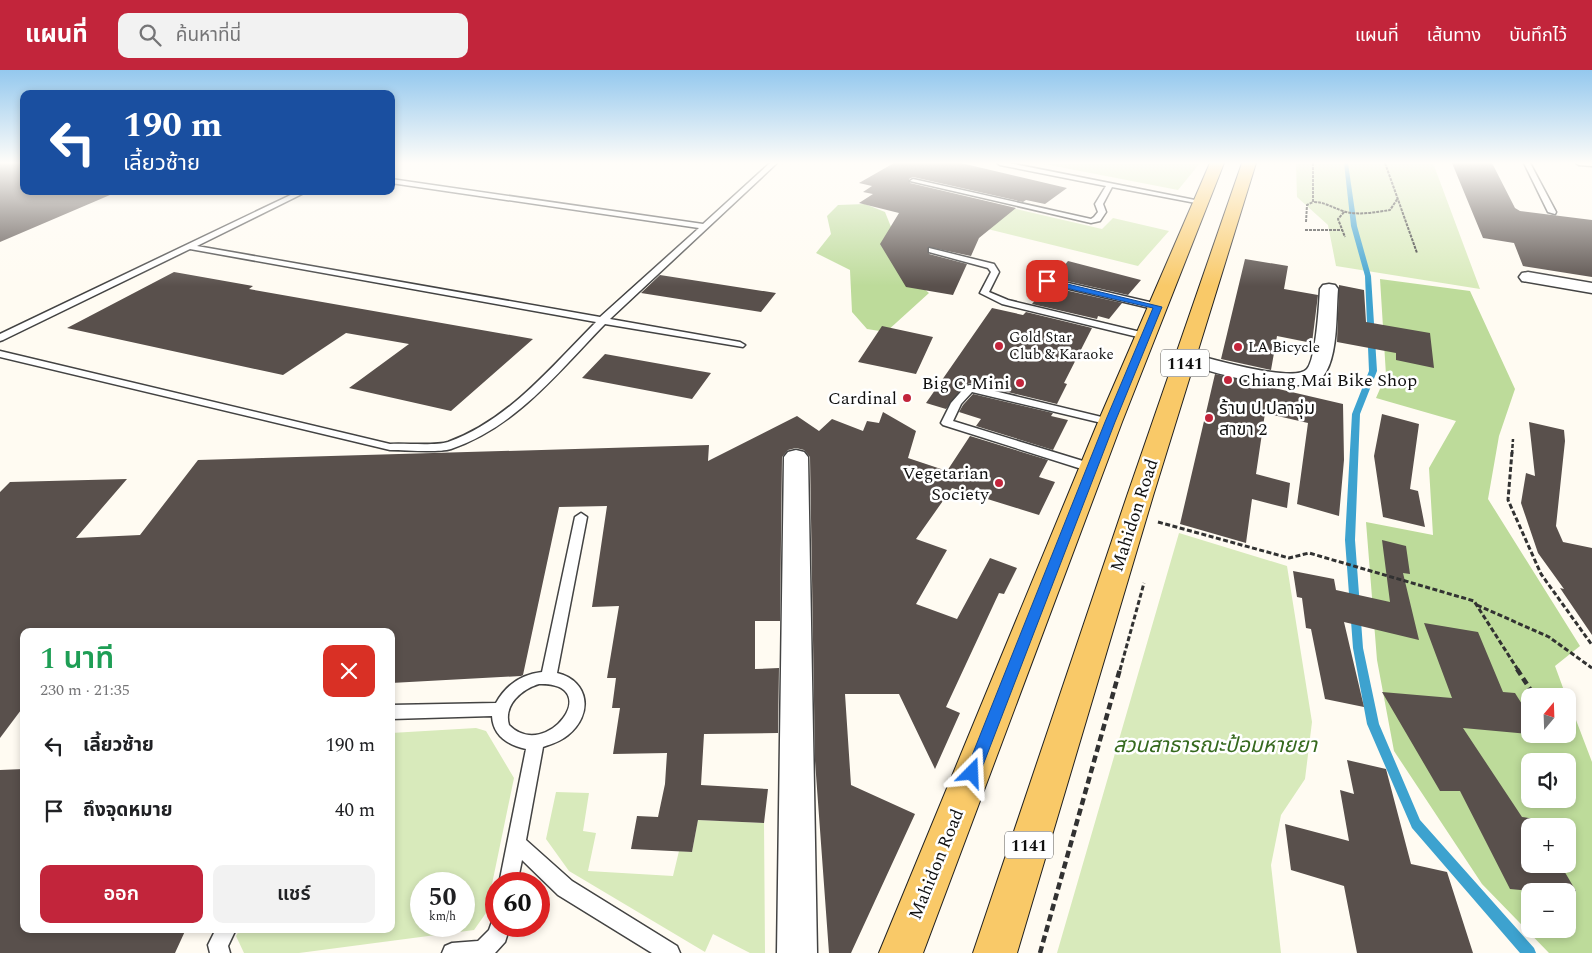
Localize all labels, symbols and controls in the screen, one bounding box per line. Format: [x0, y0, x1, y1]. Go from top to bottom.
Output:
search box [118, 13, 468, 58]
text: แผนที่ [25, 17, 88, 53]
icon: search [136, 21, 164, 49]
text: ค้นหาที่นี่ [176, 21, 241, 50]
text: แผนที่ [1355, 22, 1399, 49]
text: เส้นทาง [1427, 22, 1481, 49]
text: บันทึกไว้ [1509, 22, 1567, 49]
text: 190 m [123, 99, 222, 152]
icon: left [40, 110, 105, 175]
text: เลี้ยวซ้าย [123, 147, 200, 180]
pin [1026, 260, 1068, 302]
icon: arrive [1033, 267, 1061, 295]
place label: Gold Star Club & Karaoke [1009, 326, 1114, 366]
place label: LA Bicycle [1248, 336, 1320, 359]
marker: Gold Star Club & Karaoke [993, 340, 1005, 352]
marker: LA Bicycle [1232, 341, 1244, 353]
road number: 1141 [1161, 350, 1209, 376]
place label: Chiang Mai Bike Shop [1238, 367, 1417, 394]
place label: Big C Mini [922, 370, 1010, 397]
marker: Chiang Mai Bike Shop [1222, 374, 1234, 386]
marker: Big C Mini [1014, 377, 1026, 389]
place label: Cardinal [828, 385, 897, 412]
marker: Cardinal [901, 392, 913, 404]
place label: ร้าน ป.ปลาจุ่ม สาขา 2 [1219, 395, 1315, 443]
marker: ร้าน ป.ปลาจุ่ม สาขา 2 [1203, 412, 1215, 424]
street label: Mahidon Road [1104, 455, 1165, 575]
place label: Vegetarian Society [902, 460, 990, 508]
marker: Vegetarian Society [993, 477, 1005, 489]
text: 1 นาที [40, 636, 114, 682]
button: close [323, 645, 375, 697]
text: 230 m · 21:35 [40, 678, 130, 702]
north arrow [1521, 688, 1576, 742]
map controls [1521, 688, 1576, 938]
park label: สวนสาธารณะป้อมหายยา [1113, 730, 1319, 762]
text: เลี้ยวซ้าย [83, 731, 154, 760]
text: 190 m [325, 731, 375, 760]
icon: left [40, 732, 68, 760]
position arrow [945, 746, 997, 798]
button: sound [1521, 753, 1576, 808]
text: ถึงจุดหมาย [83, 796, 173, 825]
text: 40 m [335, 796, 375, 825]
icon: arrive [40, 797, 68, 825]
street label: Mahidon Road [902, 805, 971, 924]
button: + [1521, 818, 1576, 873]
road number: 1141 [1005, 832, 1053, 858]
button: ออก [40, 865, 203, 923]
button: แชร์ [213, 865, 375, 923]
speed limit sign: 60 [485, 872, 550, 937]
text: 50 [428, 879, 457, 917]
button: − [1521, 883, 1576, 938]
text: km/h [429, 907, 456, 926]

